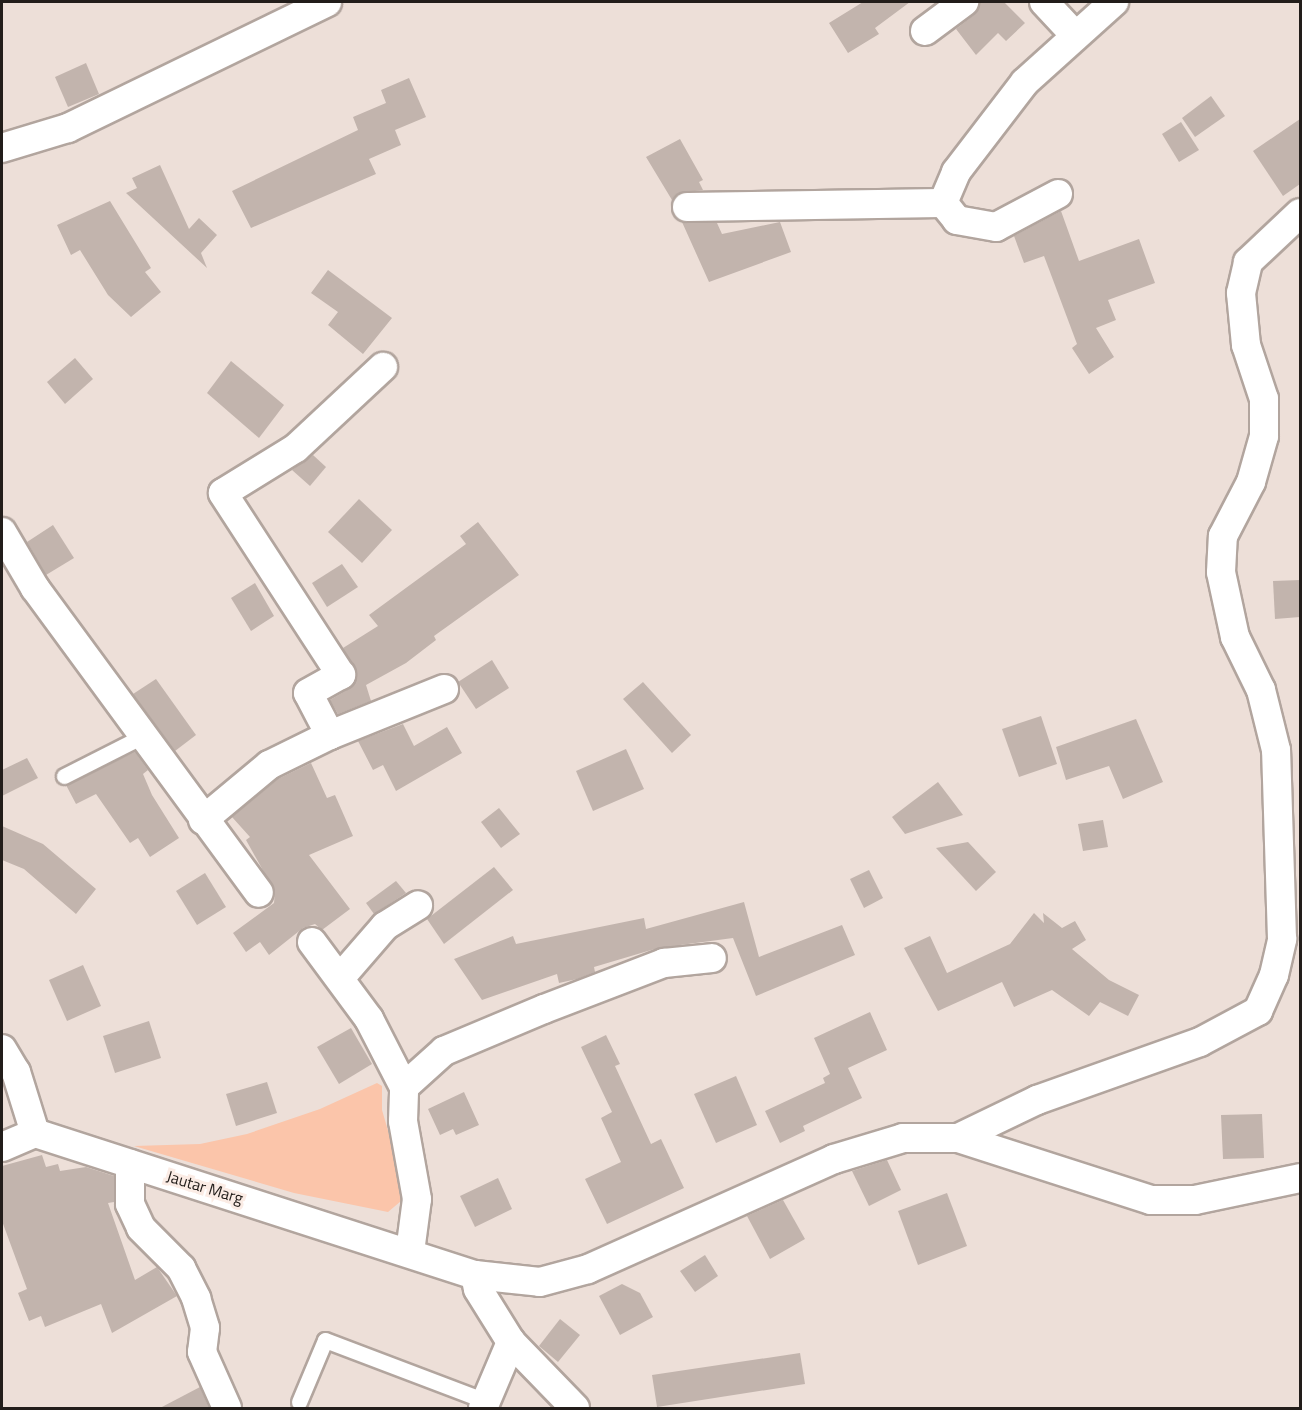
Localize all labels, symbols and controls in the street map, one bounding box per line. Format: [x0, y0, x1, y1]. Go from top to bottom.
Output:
street label: Jautar Marg [164, 1166, 246, 1208]

